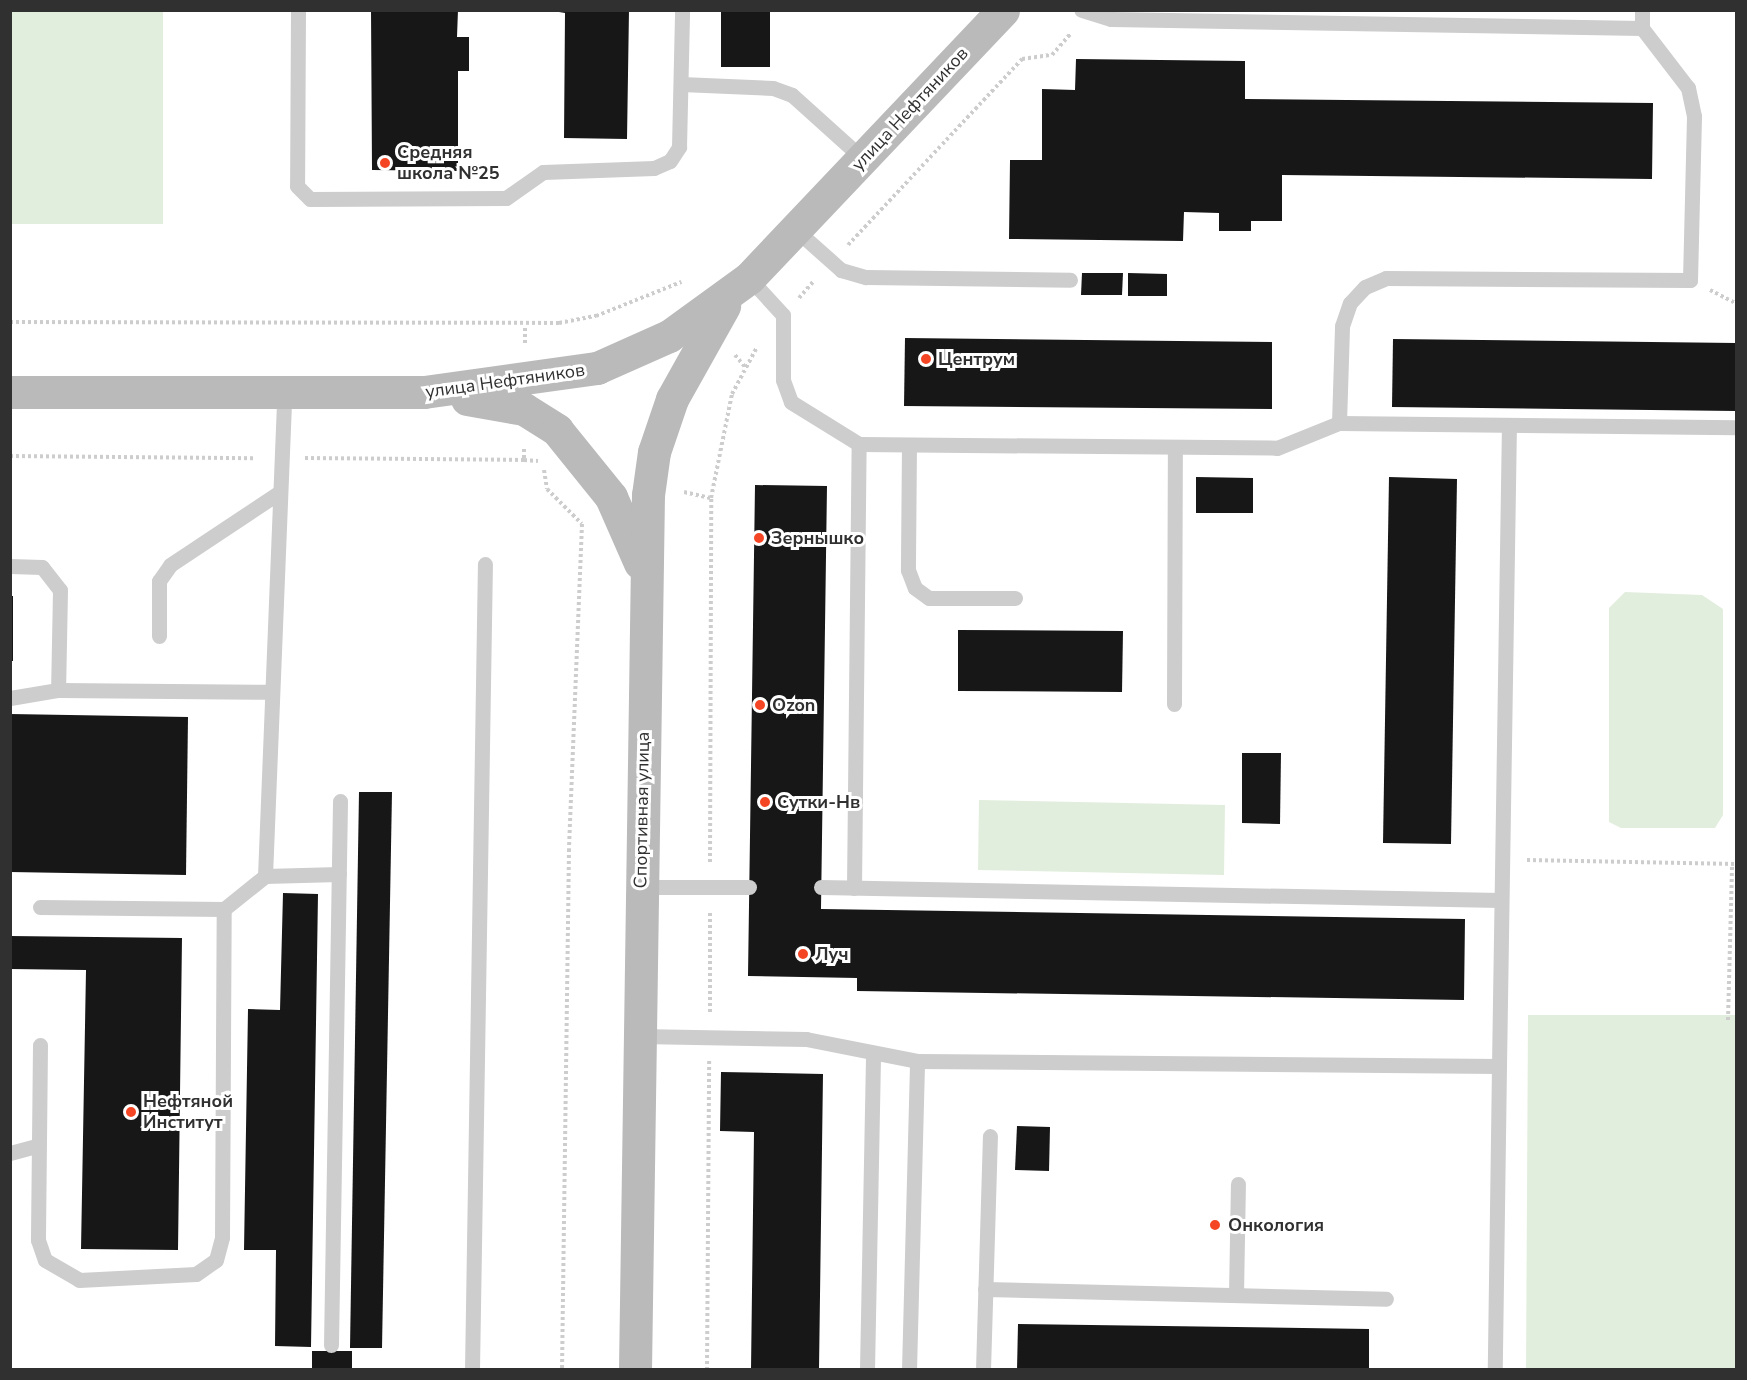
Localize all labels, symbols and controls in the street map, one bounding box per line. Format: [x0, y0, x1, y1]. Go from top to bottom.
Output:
street label: улица Нефтяников [847, 43, 973, 175]
place label: Средняя школа №25 [397, 142, 500, 184]
marker: Средняя школа №25 [378, 156, 392, 170]
place label: Центрум [938, 348, 1015, 370]
marker: Центрум [919, 352, 933, 366]
street label: улица Нефтяников [424, 359, 586, 403]
place label: Зернышко [771, 527, 864, 549]
marker: Зернышко [752, 531, 766, 545]
place label: Ozon [772, 694, 815, 716]
marker: Ozon [753, 698, 767, 712]
street label: Спортивная улица [630, 732, 654, 888]
place label: Сутки-Нв [777, 791, 860, 813]
marker: Сутки-Нв [758, 795, 772, 809]
place label: Луч [815, 943, 849, 965]
marker: Луч [796, 947, 810, 961]
place label: Нефтяной Институт [143, 1091, 233, 1134]
marker: Нефтяной Институт [124, 1105, 138, 1119]
place label: Онкология [1228, 1214, 1324, 1236]
marker: Онкология [1206, 1216, 1224, 1234]

